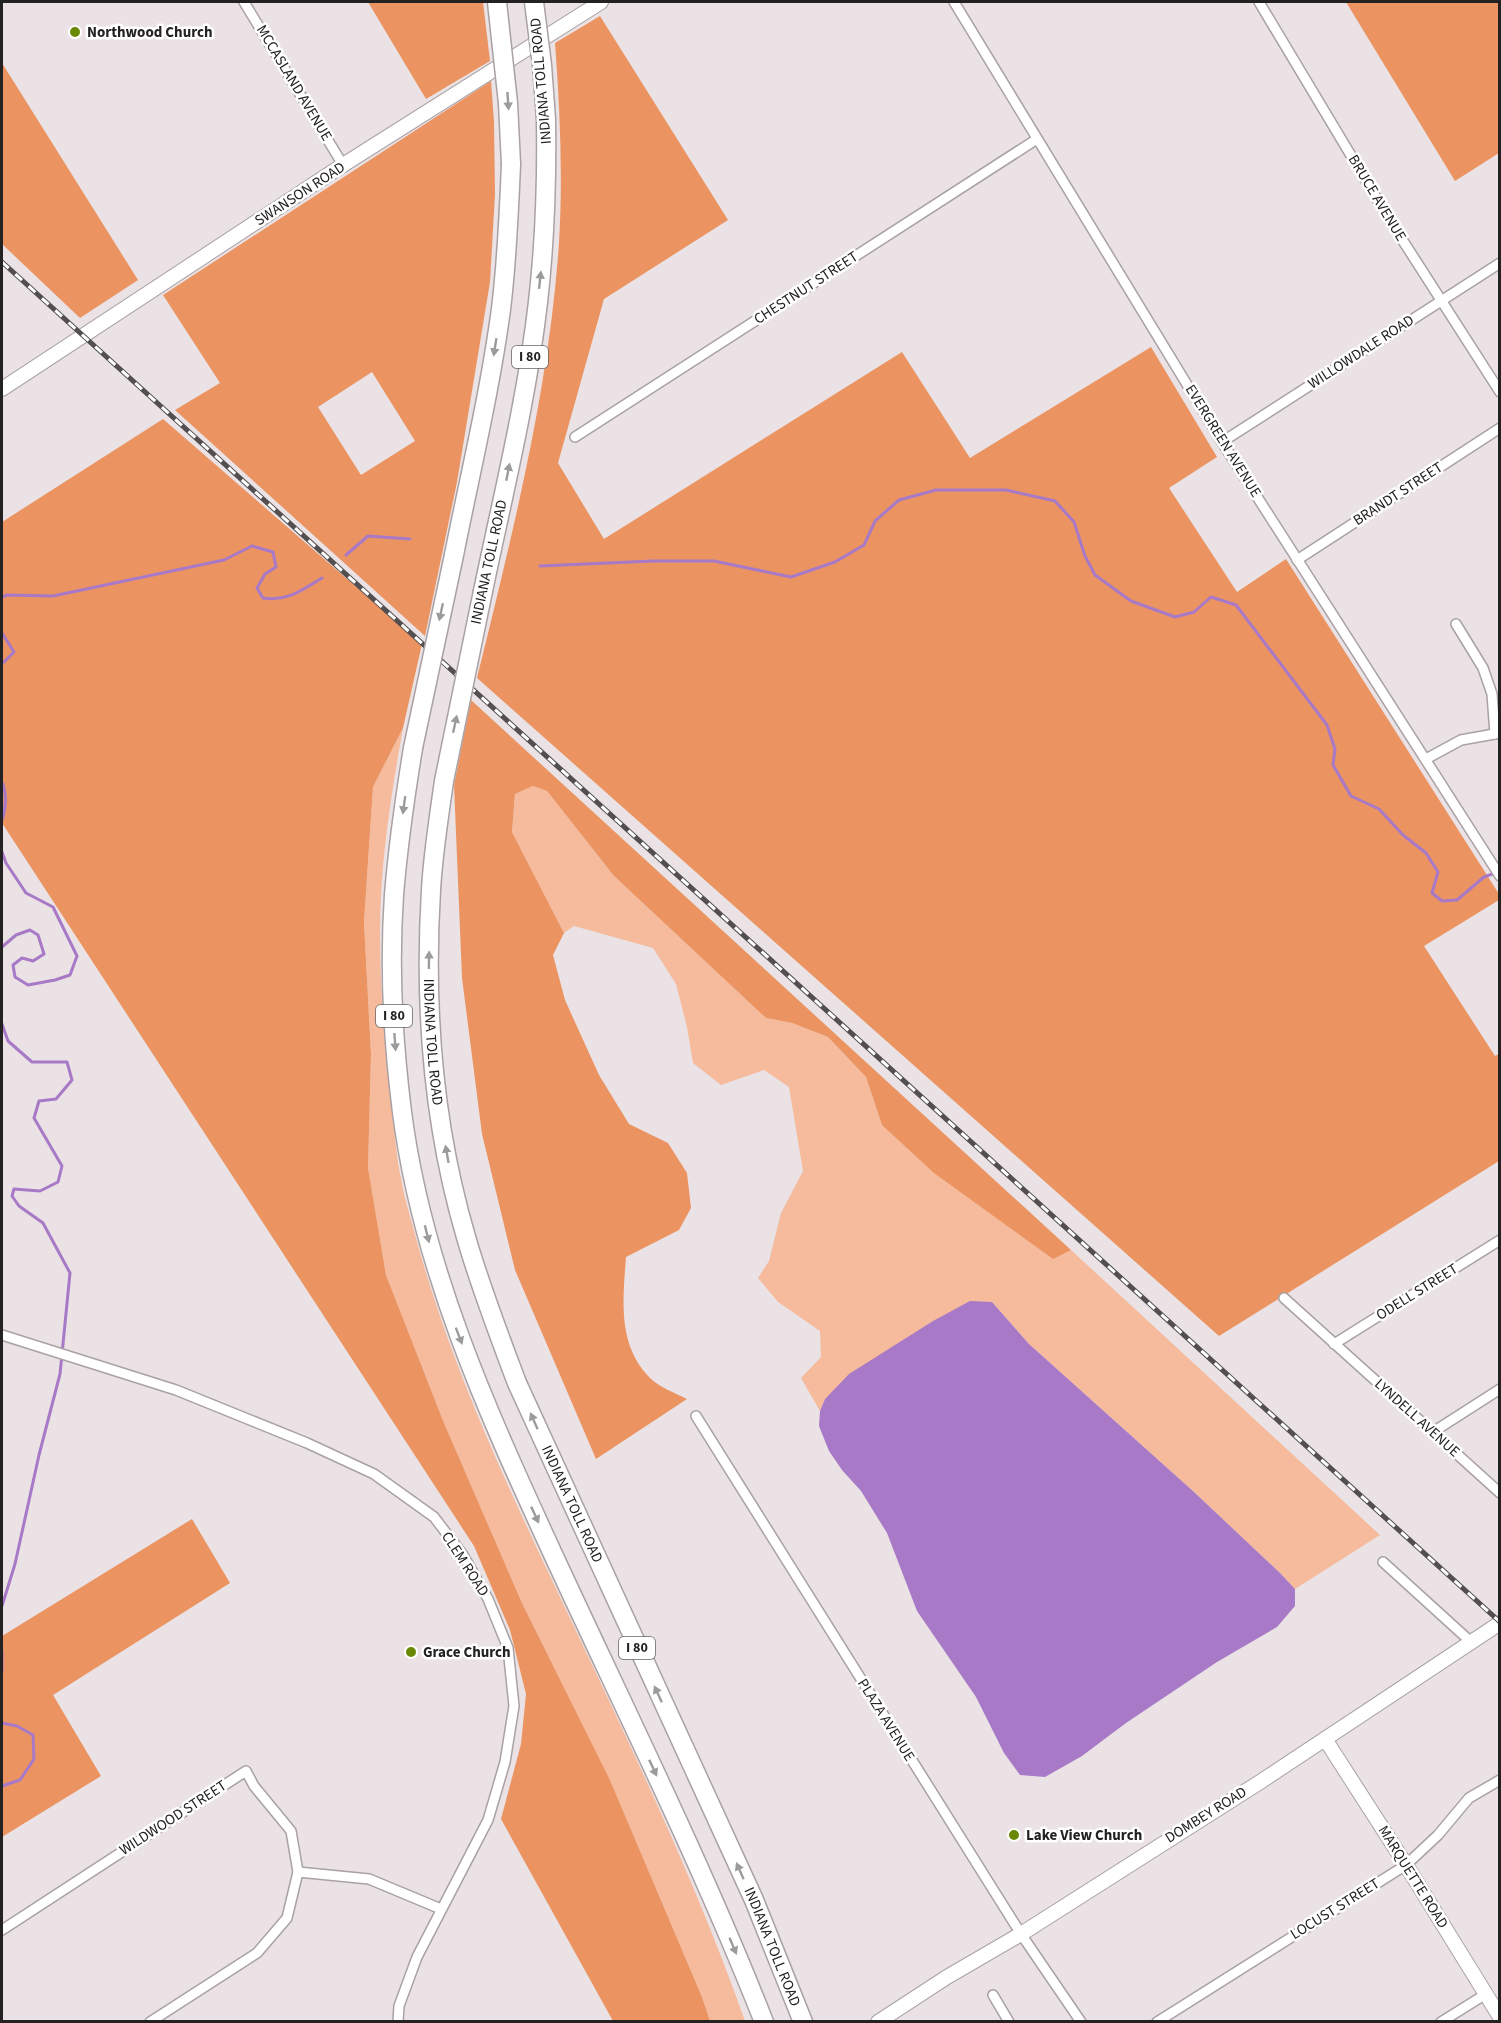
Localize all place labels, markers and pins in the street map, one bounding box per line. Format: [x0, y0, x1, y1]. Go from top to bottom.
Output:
place label: Northwood Church [87, 22, 213, 43]
marker: Northwood Church [68, 25, 82, 39]
place label: Grace Church [423, 1642, 511, 1663]
marker: Grace Church [404, 1645, 418, 1659]
place label: Lake View Church [1026, 1825, 1142, 1846]
marker: Lake View Church [1007, 1828, 1021, 1842]

